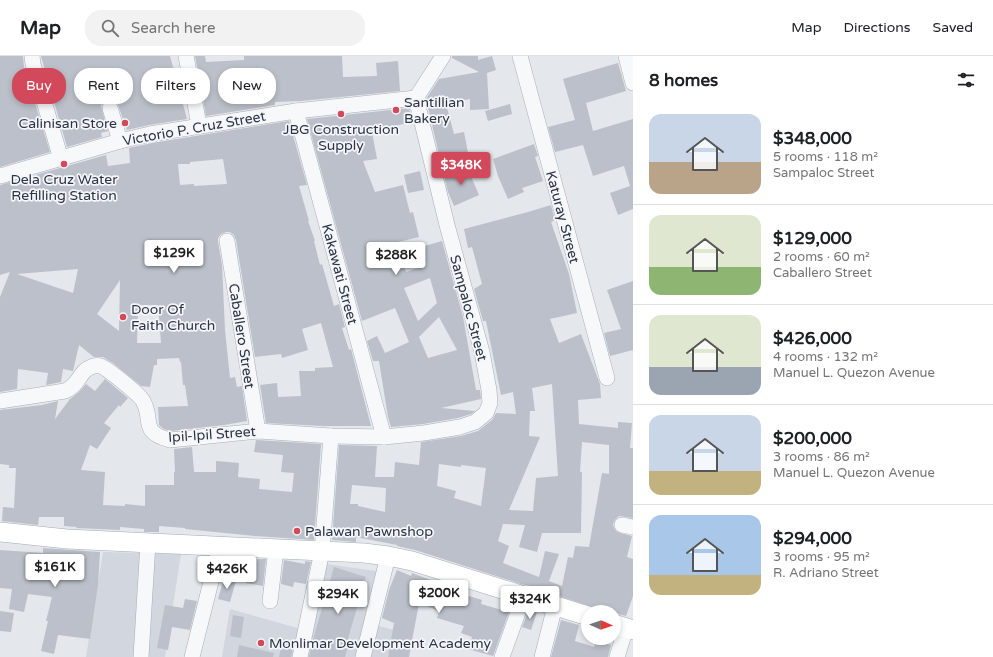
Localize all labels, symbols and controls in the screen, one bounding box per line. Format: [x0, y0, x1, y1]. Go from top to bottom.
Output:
search box [85, 10, 365, 46]
text: Map [20, 17, 61, 39]
icon: search [99, 17, 121, 39]
text: Search here [131, 19, 215, 37]
text: Map [791, 19, 822, 36]
text: Directions [844, 19, 911, 36]
text: Saved [933, 19, 973, 36]
chip: Buy [12, 68, 66, 104]
chip: Rent [74, 68, 133, 104]
chip: Filters [141, 68, 210, 104]
chip: New [218, 68, 276, 104]
icon: filters [955, 69, 977, 91]
text: 8 homes [649, 70, 718, 91]
place label: Santillian Bakery [404, 94, 465, 127]
marker: Santillian Bakery [391, 105, 401, 115]
street label: Victorio P. Cruz Street [121, 107, 268, 149]
marker: JBG Construction Supply [336, 109, 346, 119]
place label: Calinisan Store [19, 115, 117, 132]
marker: Calinisan Store [120, 118, 130, 128]
place label: JBG Construction Supply [283, 121, 399, 154]
text: $348,000 [773, 128, 852, 149]
icon: home [681, 130, 729, 178]
text: 5 rooms · 118 m² [773, 149, 878, 165]
pin: $348K [433, 152, 489, 186]
text: $348K [440, 157, 482, 173]
marker: Dela Cruz Water Refilling Station [59, 159, 69, 169]
text: Sampaloc Street [773, 165, 874, 181]
street label: Katuray Street [542, 169, 583, 266]
place label: Dela Cruz Water Refilling Station [10, 171, 118, 204]
street label: Kakawati Street [318, 222, 361, 327]
text: $129,000 [773, 228, 852, 249]
icon: home [681, 231, 729, 279]
pin: $129K [146, 240, 202, 274]
pin: $288K [368, 242, 424, 276]
text: $129K [153, 245, 195, 261]
text: $288K [375, 247, 417, 263]
text: 2 rooms · 60 m² [773, 249, 870, 265]
street label: Sampaloc Street [446, 253, 491, 364]
text: Caballero Street [773, 265, 872, 281]
street label: Caballero Street [225, 282, 258, 391]
place label: Door Of Faith Church [131, 301, 215, 334]
marker: Door Of Faith Church [118, 312, 128, 322]
text: $426,000 [773, 328, 852, 349]
icon: home [681, 331, 729, 379]
text: 4 rooms · 132 m² [773, 349, 878, 365]
text: Manuel L. Quezon Avenue [773, 365, 935, 381]
street label: Ipil-Ipil Street [168, 423, 257, 446]
text: $200,000 [773, 428, 852, 449]
icon: home [681, 431, 729, 479]
text: 3 rooms · 86 m² [773, 449, 870, 465]
text: Manuel L. Quezon Avenue [773, 465, 935, 481]
place label: Palawan Pawnshop [305, 523, 433, 540]
marker: Palawan Pawnshop [292, 526, 302, 536]
text: $294,000 [773, 528, 852, 549]
icon: home [681, 531, 729, 579]
text: 3 rooms · 95 m² [773, 549, 870, 565]
pin: $161K [27, 554, 83, 588]
pin: $426K [199, 556, 255, 590]
text: $161K [34, 559, 76, 575]
text: $426K [206, 561, 248, 577]
text: R. Adriano Street [773, 565, 879, 581]
pin: $200K [411, 580, 467, 614]
pin: $294K [310, 581, 366, 615]
text: $200K [418, 585, 460, 601]
text: $294K [317, 586, 359, 602]
pin: $324K [502, 586, 558, 620]
text: $324K [509, 591, 551, 607]
north arrow [581, 605, 621, 645]
map controls [581, 605, 621, 645]
place label: Monlimar Development Academy [269, 635, 491, 652]
marker: Monlimar Development Academy [256, 638, 266, 648]

